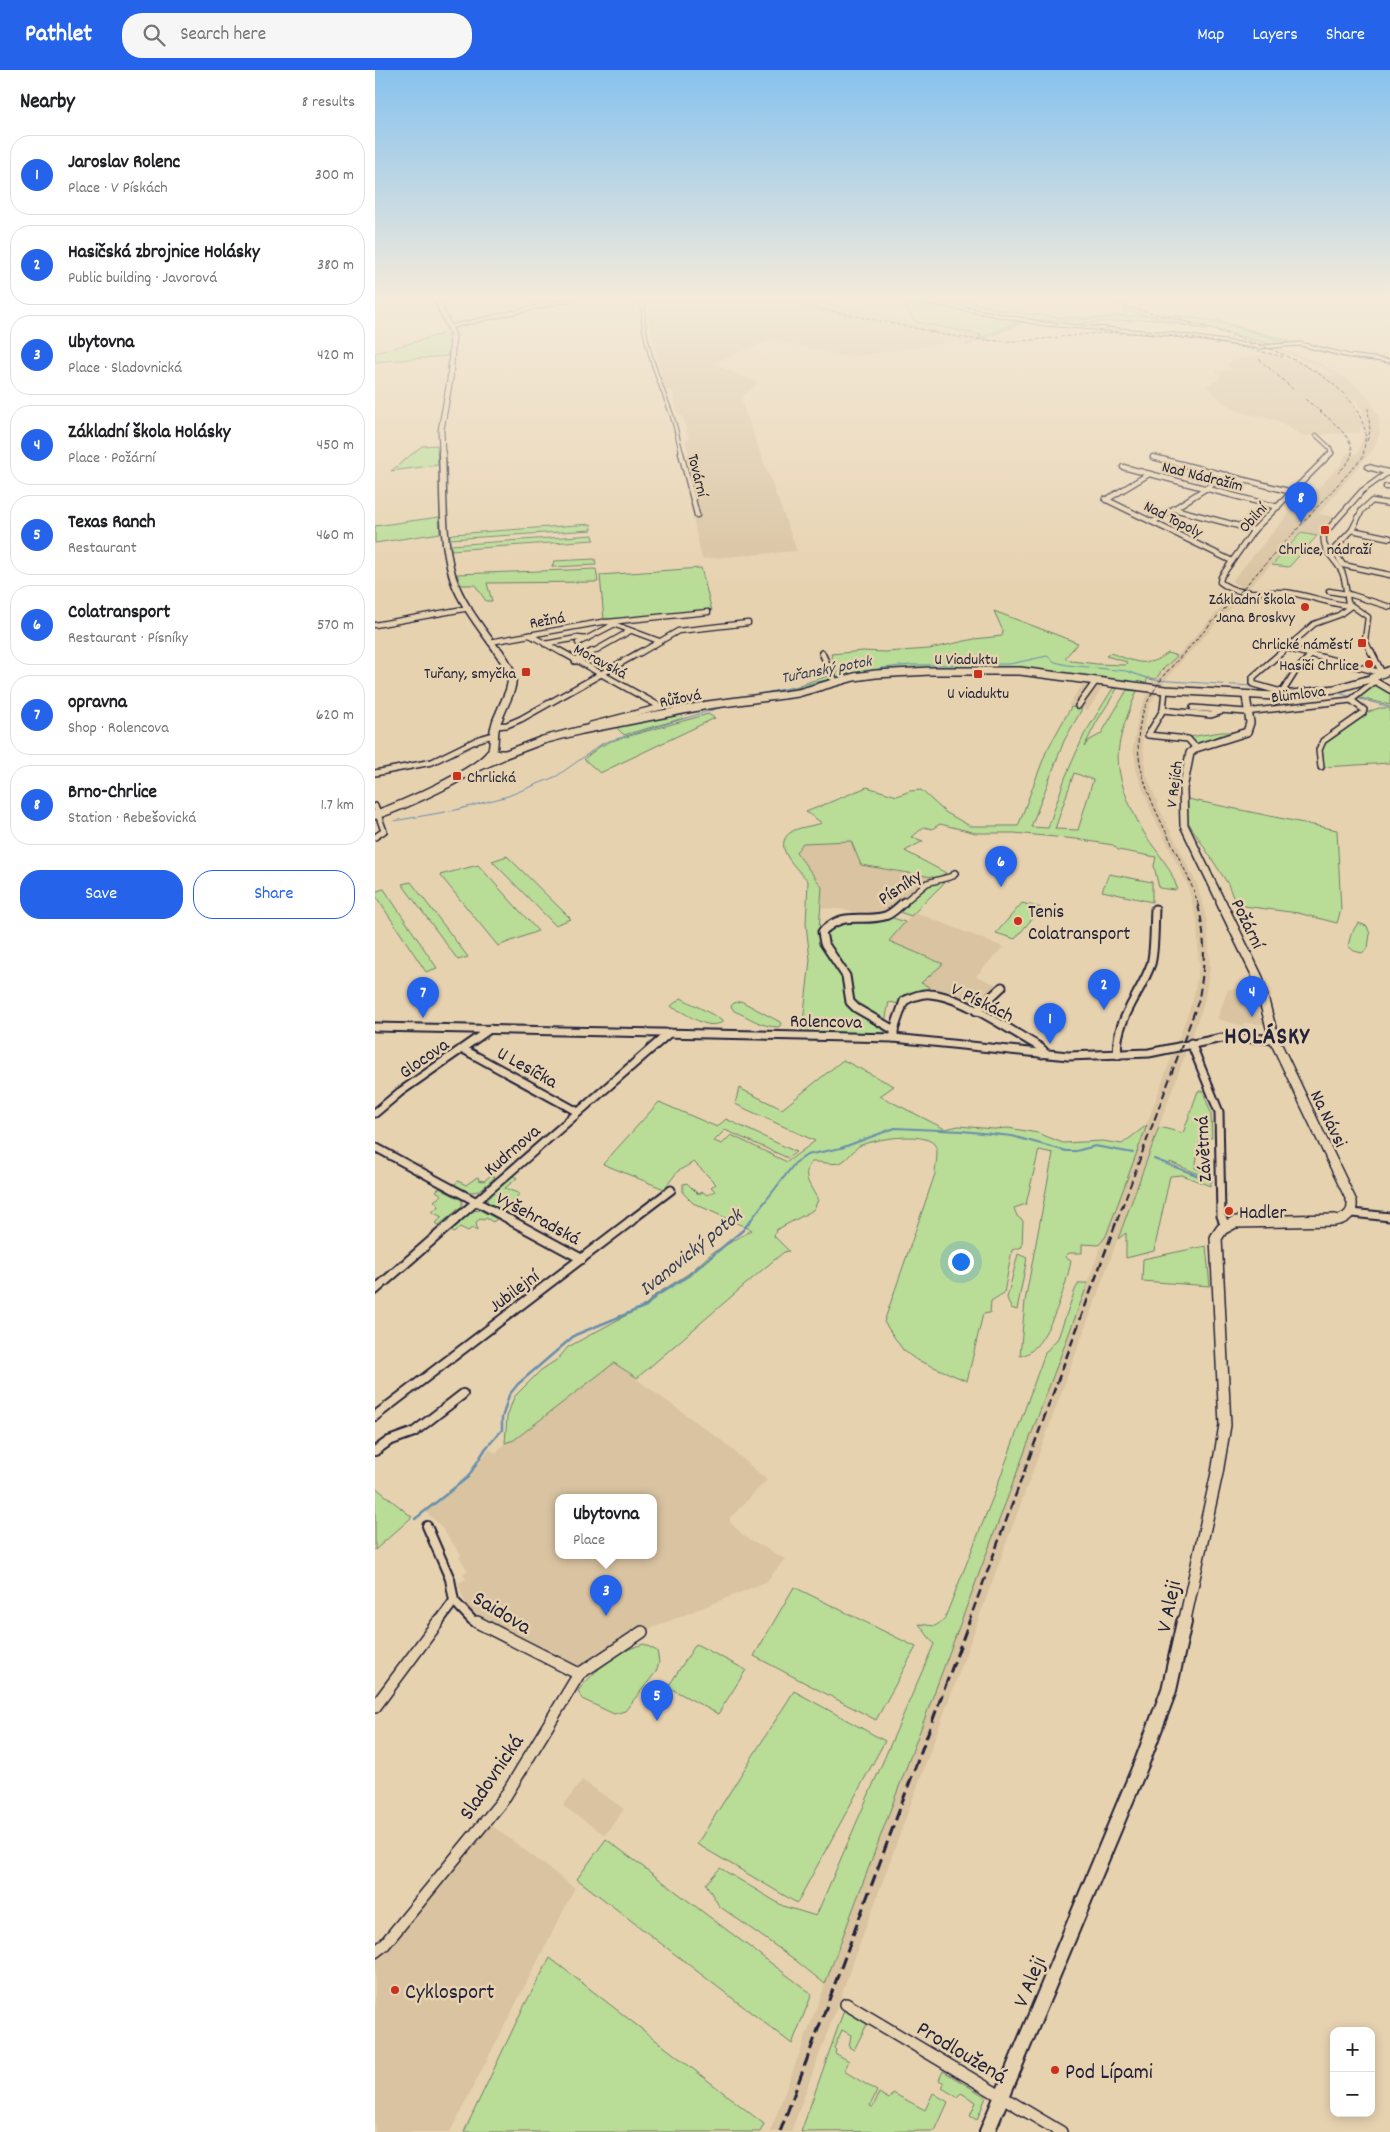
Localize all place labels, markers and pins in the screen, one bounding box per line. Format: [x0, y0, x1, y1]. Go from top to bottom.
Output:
pin: 8 [1285, 482, 1317, 523]
marker: Chrlice, nádraží [1319, 524, 1331, 536]
place label: Chrlice, nádraží [1279, 539, 1372, 562]
place label: Základní škola Jana Broskvy [1209, 589, 1296, 630]
marker: Základní škola Jana Broskvy [1299, 601, 1311, 613]
place label: Chrlické náměstí [1252, 634, 1353, 657]
marker: Chrlické náměstí [1356, 637, 1368, 649]
place label: Hasiči Chrlice [1279, 655, 1359, 678]
marker: Hasiči Chrlice [1363, 658, 1375, 670]
place label: Tuřany, smyčka [424, 663, 516, 686]
marker: Tuřany, smyčka [520, 666, 532, 678]
marker: U viaduktu [972, 668, 984, 680]
place label: U viaduktu [947, 683, 1009, 706]
place label: Chrlická [467, 767, 516, 790]
marker: Chrlická [451, 770, 463, 782]
pin: 6 [985, 846, 1017, 887]
place label: Tenis Colatransport [1028, 900, 1130, 949]
marker: Tenis Colatransport [1012, 915, 1024, 927]
pin: 2 [1088, 969, 1120, 1010]
pin: 4 [1236, 976, 1268, 1017]
pin: 7 [407, 977, 439, 1018]
pin: 1 [1034, 1003, 1066, 1044]
place label: Hadler [1239, 1201, 1286, 1228]
marker: Hadler [1223, 1205, 1235, 1217]
pin: 3 [590, 1575, 622, 1616]
pin: 5 [641, 1680, 673, 1721]
place label: Cyklosport [405, 1978, 494, 2009]
marker: Cyklosport [389, 1984, 401, 1996]
place label: Pod Lípami [1065, 2058, 1153, 2089]
marker: Pod Lípami [1049, 2064, 1061, 2076]

